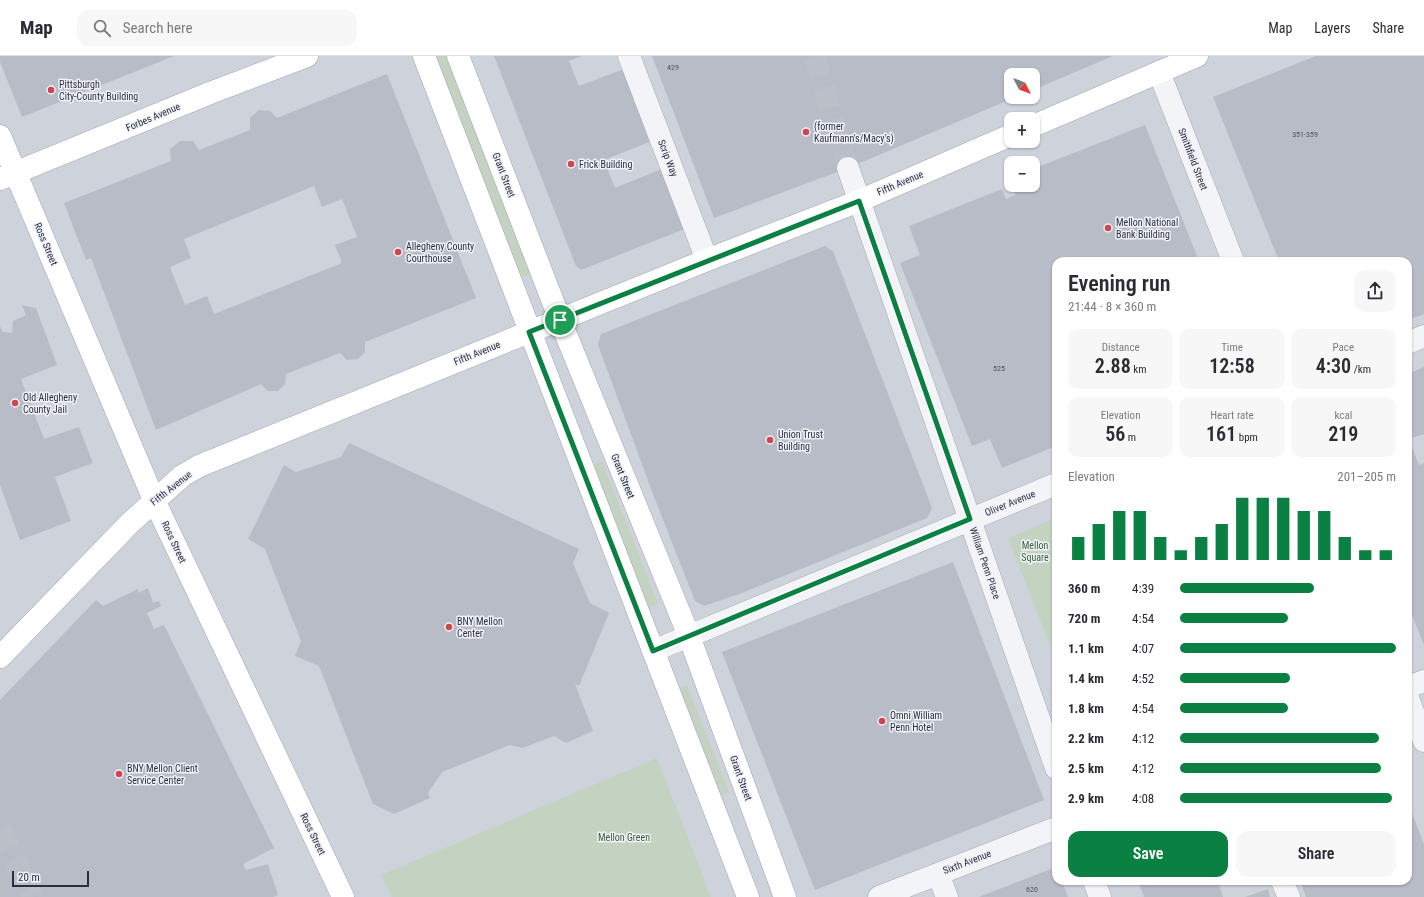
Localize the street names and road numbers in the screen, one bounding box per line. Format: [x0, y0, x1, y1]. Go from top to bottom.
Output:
street label: Forbes Avenue [124, 100, 182, 133]
street label: Smithfield Street [1176, 127, 1210, 192]
street label: Scrip Way [656, 138, 680, 178]
street label: Grant Street [490, 151, 518, 199]
street label: Fifth Avenue [875, 168, 925, 198]
street label: Ross Street [32, 221, 60, 267]
street label: Fifth Avenue [452, 339, 502, 367]
street label: Grant Street [609, 452, 637, 500]
street label: Fifth Avenue [148, 468, 194, 507]
street label: Oliver Avenue [983, 488, 1037, 518]
street label: Ross Street [159, 519, 189, 565]
street label: William Penn Place [968, 526, 1003, 601]
street label: Grant Street [728, 754, 754, 802]
street label: Ross Street [298, 811, 328, 857]
street label: Sixth Avenue [941, 848, 993, 876]

